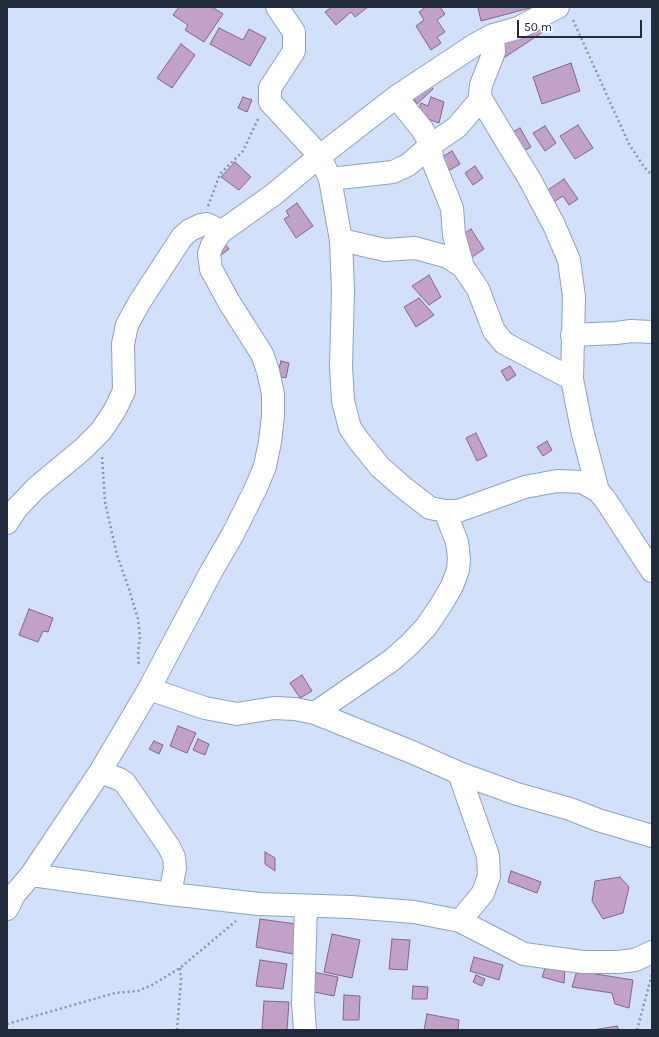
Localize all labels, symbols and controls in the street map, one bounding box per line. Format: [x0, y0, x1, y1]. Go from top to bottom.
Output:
scale bar [519, 12, 644, 38]
text: 50 m [524, 20, 552, 34]

